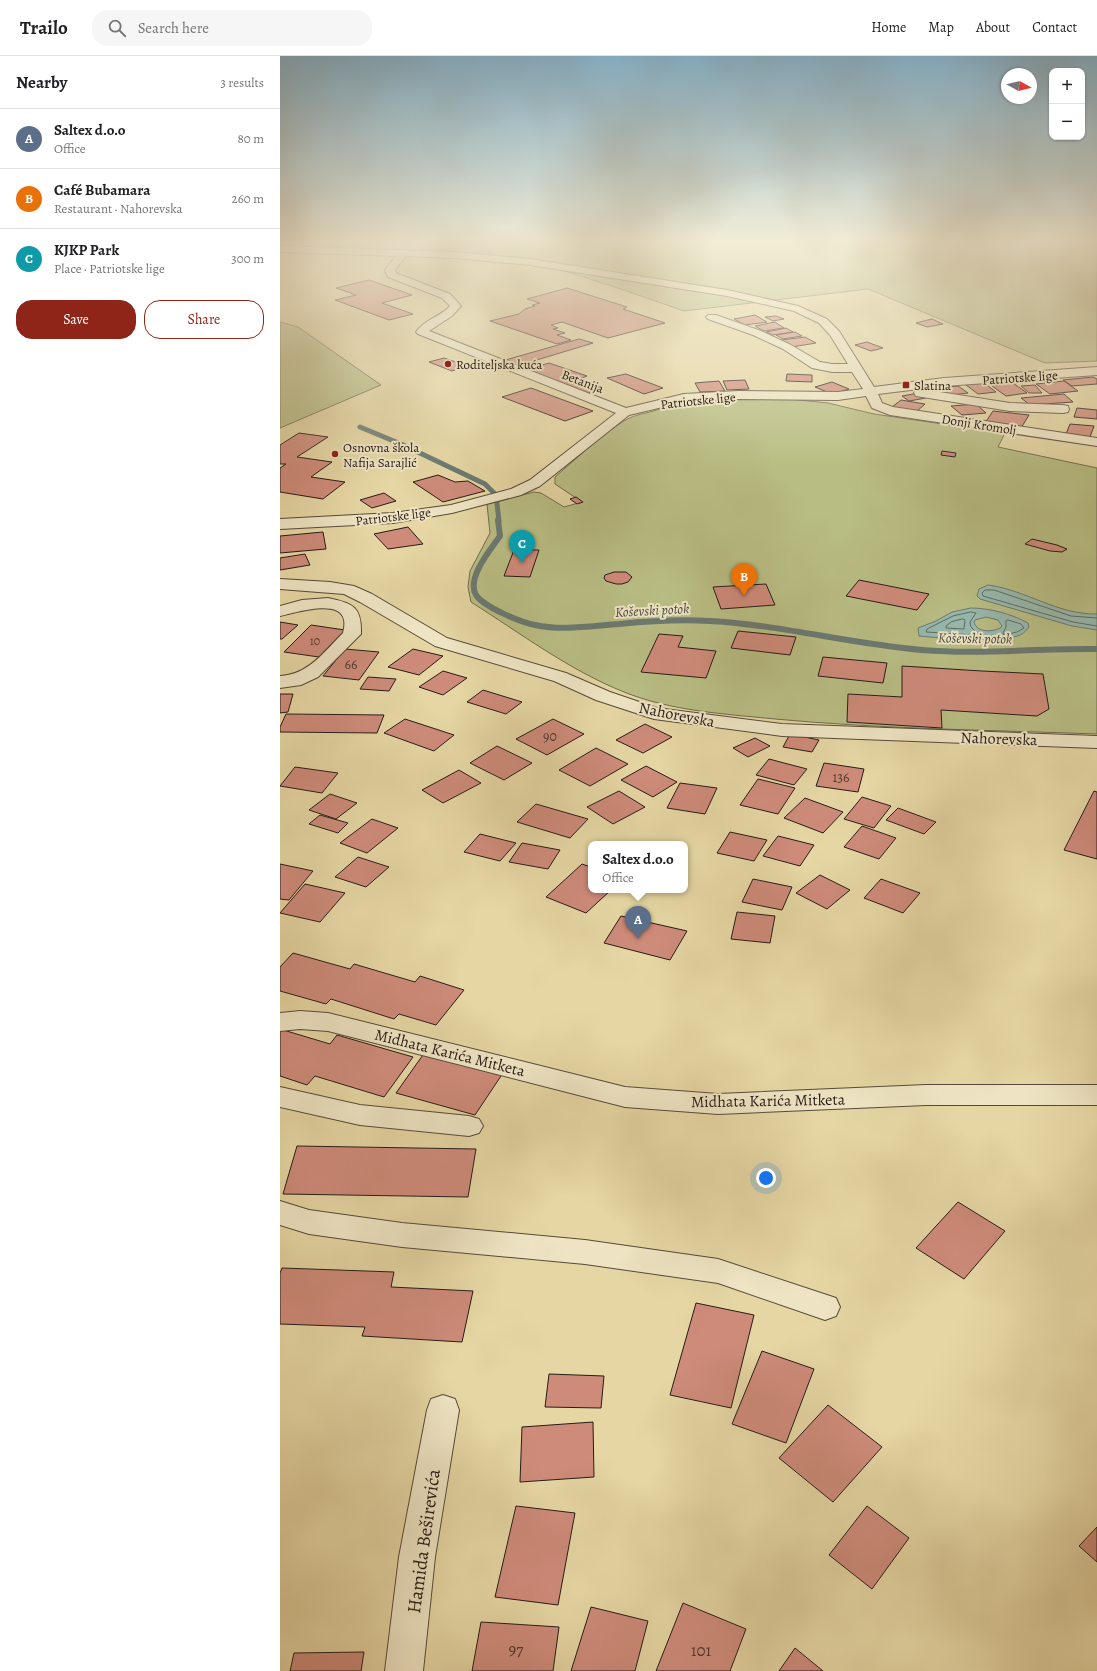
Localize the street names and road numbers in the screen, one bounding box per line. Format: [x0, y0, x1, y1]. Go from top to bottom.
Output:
street label: Betanija [559, 366, 606, 397]
street label: Patriotske lige [982, 366, 1059, 389]
street label: Patriotske lige [660, 388, 737, 413]
street label: Donji Kromolj [940, 410, 1018, 439]
street label: Patriotske lige [354, 503, 432, 530]
street label: Nahorevska [637, 697, 717, 733]
street label: Nahorevska [960, 727, 1038, 751]
street label: Midhata Karića Mitketa [372, 1024, 528, 1082]
street label: Midhata Karića Mitketa [691, 1089, 846, 1113]
street label: Hamida Beširevića [401, 1467, 447, 1615]

